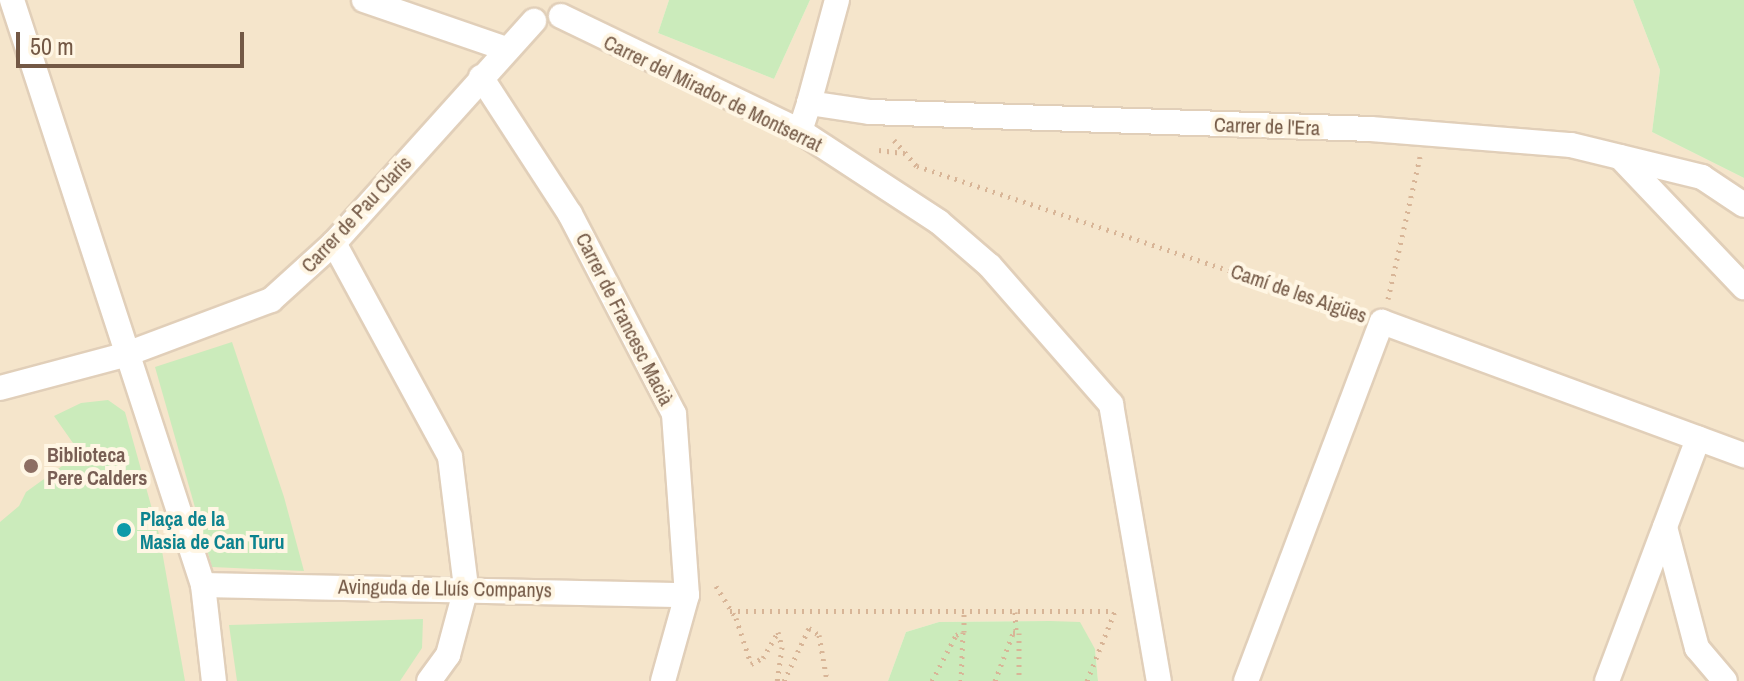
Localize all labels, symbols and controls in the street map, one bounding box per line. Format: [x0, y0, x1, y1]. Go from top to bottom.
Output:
scale bar [20, 16, 248, 66]
text: 50 m [30, 30, 74, 62]
street label: Carrer del Mirador de Montserrat [600, 30, 826, 156]
street label: Carrer de l'Era [1214, 112, 1320, 140]
street label: Carrer de Pau Claris [296, 151, 416, 277]
street label: Carrer de Francesc Macià [571, 229, 679, 409]
street label: Camí de les Aigües [1227, 258, 1371, 328]
place label: Biblioteca Pere Calders [47, 442, 147, 489]
marker: Biblioteca Pere Calders [22, 457, 40, 475]
place label: Plaça de la Masia de Can Turu [140, 506, 285, 553]
marker: Plaça de la Masia de Can Turu [115, 521, 133, 539]
street label: Avinguda de Lluís Companys [338, 574, 552, 602]

